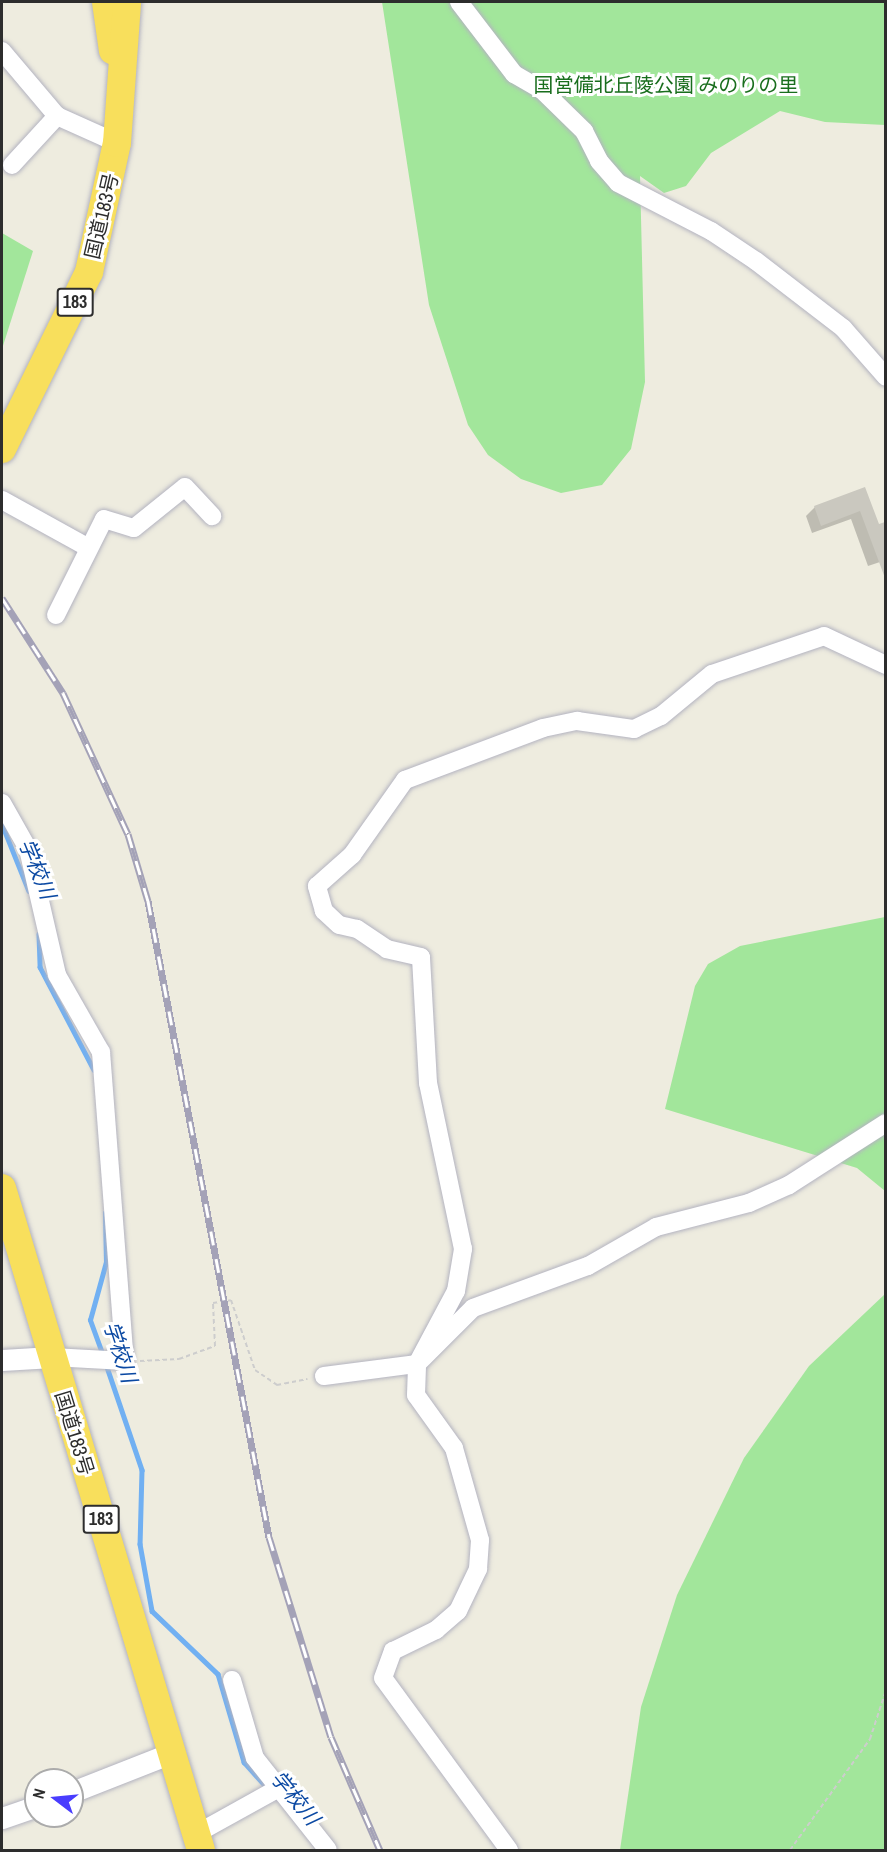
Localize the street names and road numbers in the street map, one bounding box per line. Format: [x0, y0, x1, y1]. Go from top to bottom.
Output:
street label: 国道183号 [79, 171, 123, 261]
road number: 183 [56, 287, 94, 317]
street label: 国道183号 [51, 1388, 99, 1478]
road number: 183 [82, 1504, 120, 1534]

